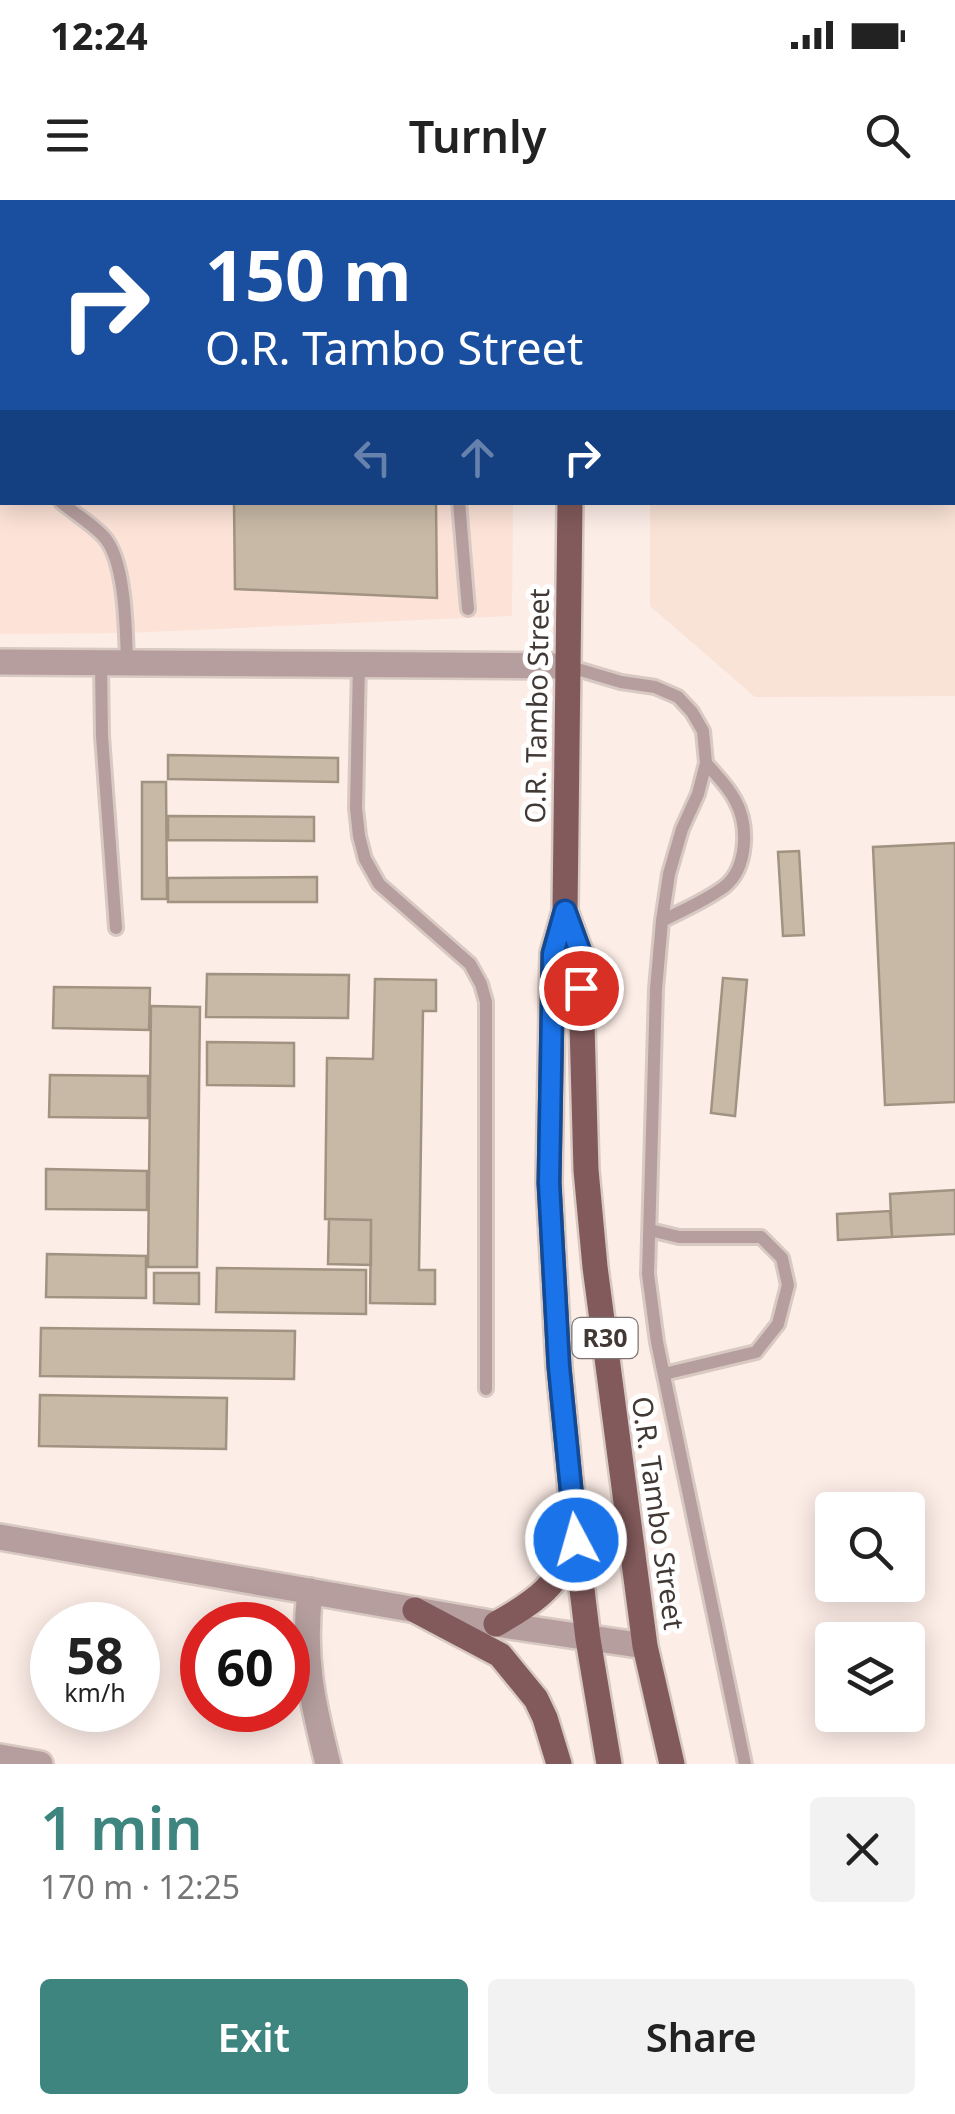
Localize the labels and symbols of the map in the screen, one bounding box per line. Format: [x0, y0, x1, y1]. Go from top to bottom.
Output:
street label: O.R. Tambo Street [515, 588, 557, 824]
pin [539, 946, 624, 1031]
road number: R30 [572, 1318, 638, 1358]
street label: O.R. Tambo Street [624, 1394, 694, 1632]
position arrow [524, 1488, 628, 1592]
speed limit sign: 60 [180, 1602, 310, 1732]

